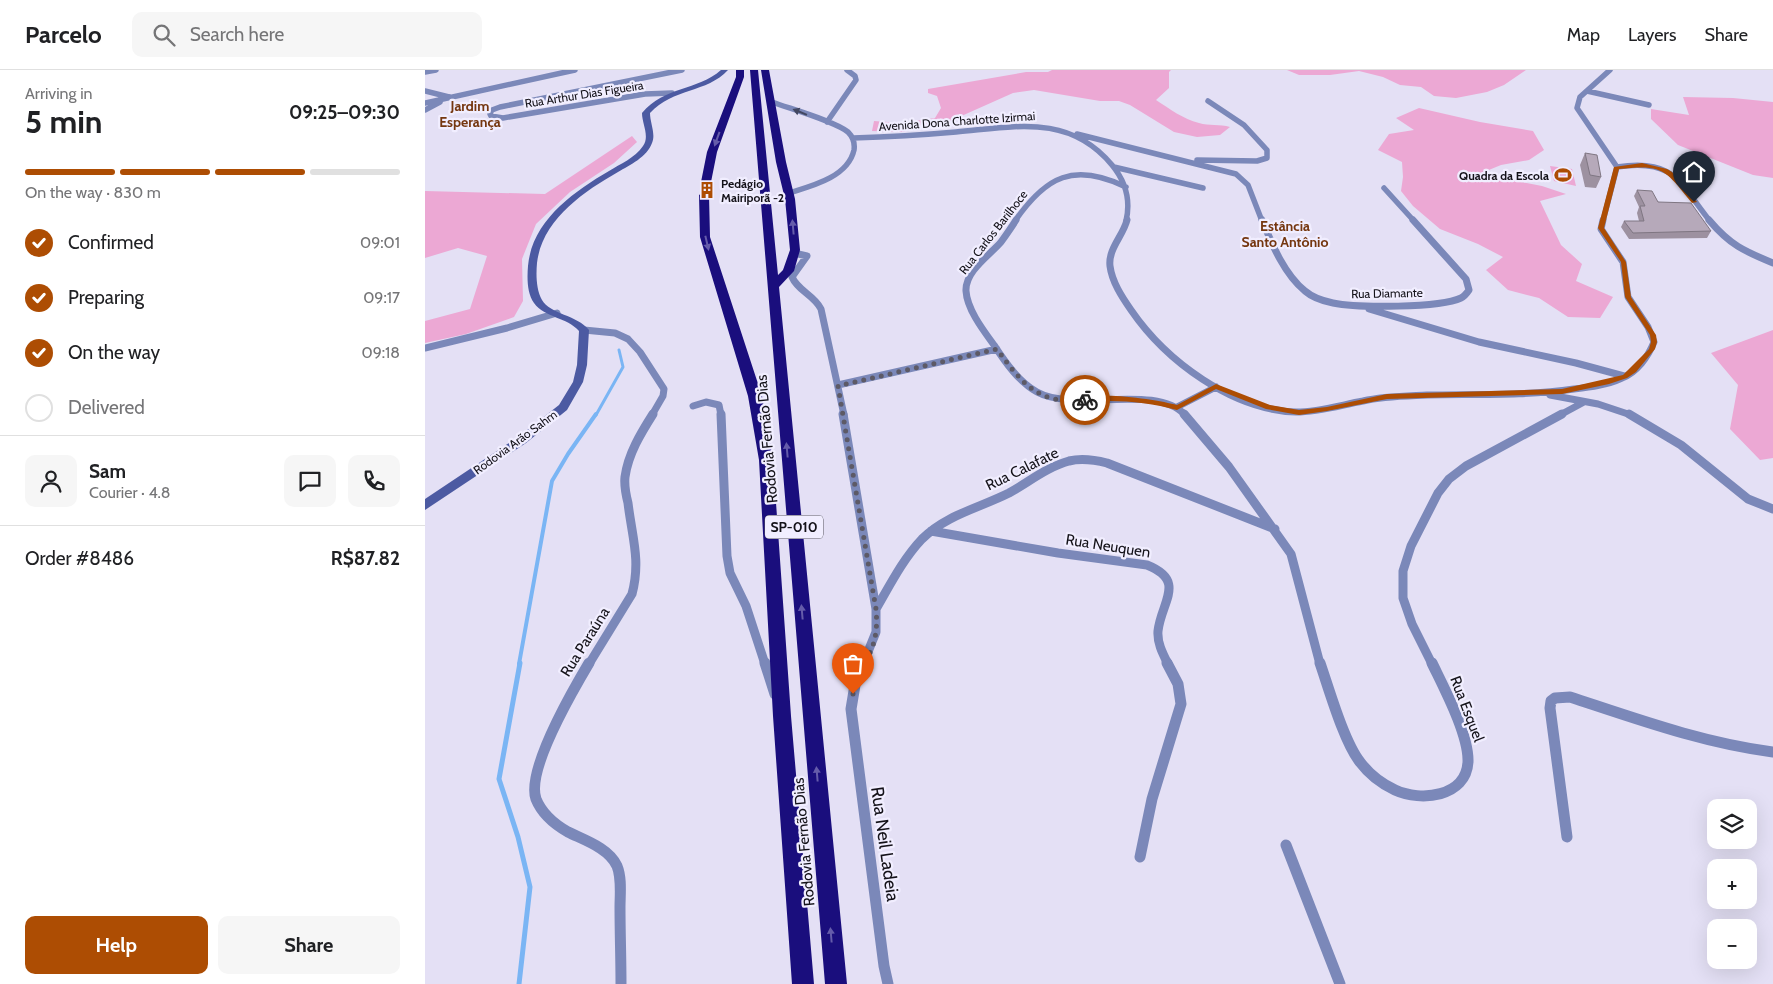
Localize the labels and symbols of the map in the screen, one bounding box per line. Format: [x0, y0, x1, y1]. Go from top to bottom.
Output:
street label: Rua Arthur Dias Figueira [524, 77, 645, 111]
district label: Jardim Esperança [439, 97, 501, 131]
one-way arrow [793, 107, 807, 115]
street label: Avenida Dona Charlotte Izirmai [878, 108, 1036, 134]
one-way arrow [713, 132, 721, 147]
pin [1673, 151, 1715, 202]
sports icon: Quadra da Escola [1553, 165, 1573, 185]
place label: Quadra da Escola [1459, 168, 1549, 183]
place label: Pedágio Mairiporã -2 [721, 176, 784, 205]
building icon: Pedágio Mairiporã -2 [697, 180, 717, 200]
street label: Rua Carlos Barilhoce [956, 187, 1030, 277]
district label: Estância Santo Antônio [1242, 217, 1328, 251]
one-way arrow [789, 218, 797, 234]
one-way arrow [703, 236, 711, 251]
street label: Rua Diamante [1351, 285, 1423, 301]
street label: Rodovia Fernão Dias [752, 374, 782, 504]
courier [1060, 375, 1110, 425]
street label: Rodovia Arão Sahm [470, 407, 560, 477]
one-way arrow [783, 442, 791, 458]
street label: Rua Calafate [983, 443, 1062, 494]
road number: SP-010 [765, 516, 823, 538]
street label: Rua Neuquen [1064, 530, 1152, 562]
street label: Rua Paraúna [557, 603, 614, 680]
one-way arrow [798, 604, 806, 620]
pin [832, 643, 874, 694]
street label: Rua Esquel [1446, 673, 1488, 745]
one-way arrow [812, 765, 820, 781]
street label: Rodovia Fernão Dias [789, 777, 819, 907]
street label: Rua Neil Ladeia [866, 785, 904, 903]
one-way arrow [827, 927, 835, 943]

